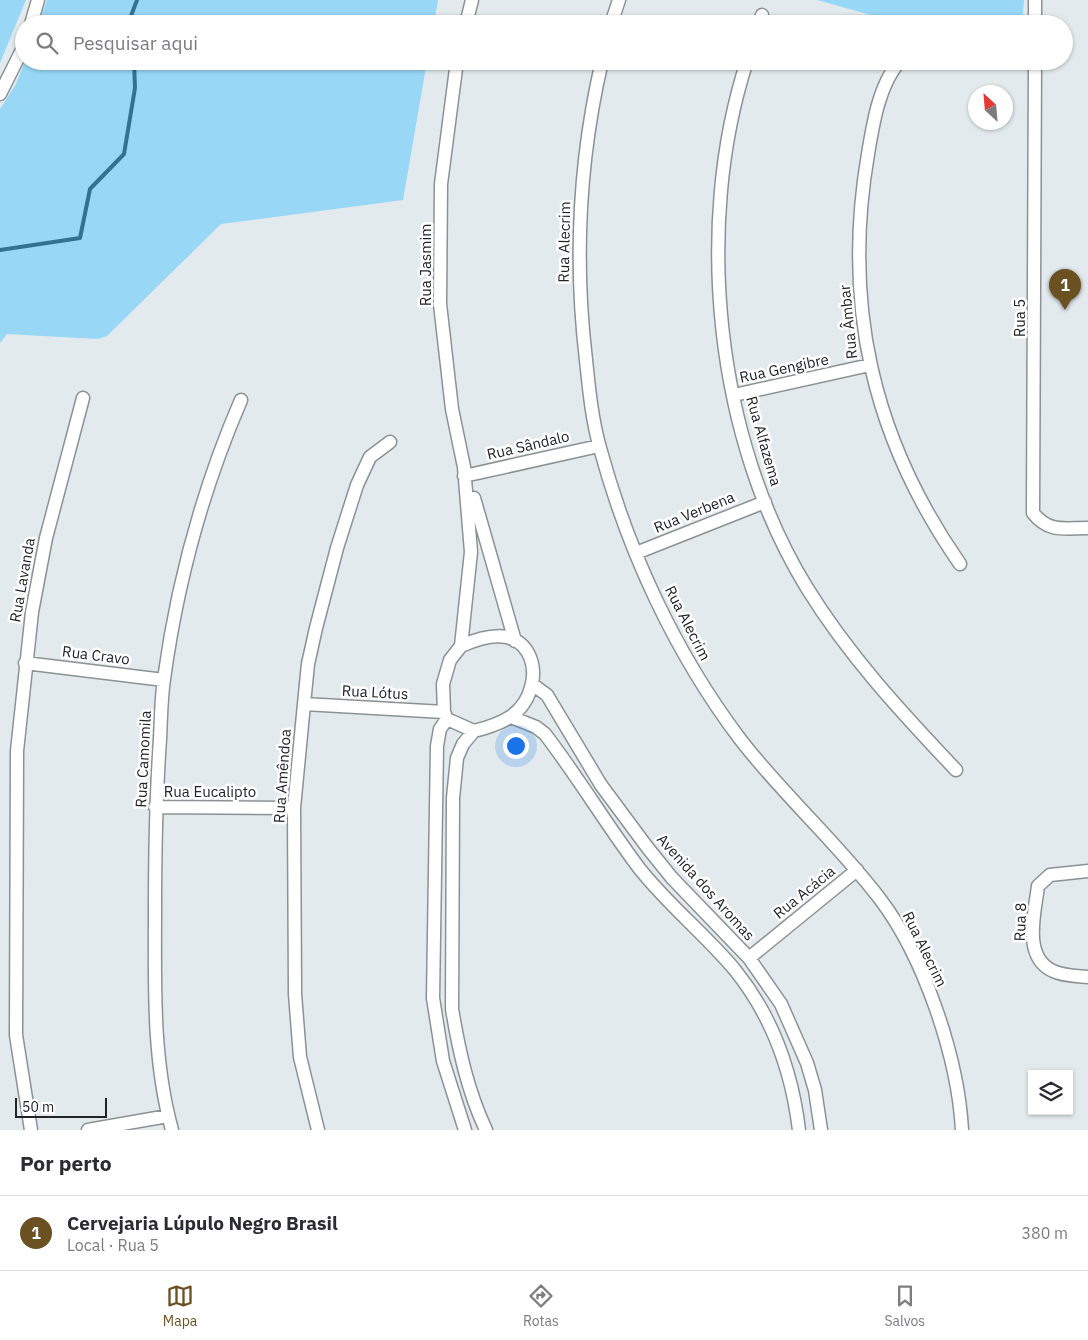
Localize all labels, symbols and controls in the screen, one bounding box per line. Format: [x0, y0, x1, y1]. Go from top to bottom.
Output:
search box [15, 15, 1073, 70]
icon: search [33, 29, 61, 57]
text: Pesquisar aqui [73, 31, 198, 55]
north arrow [968, 85, 1013, 130]
street label: Rua Alecrim [554, 201, 574, 283]
street label: Rua Jasmim [416, 224, 435, 306]
pin: 1 [1049, 269, 1081, 310]
street label: Rua Âmbar [835, 283, 861, 360]
street label: Rua 5 [1010, 299, 1029, 337]
street label: Rua Gengibre [738, 349, 830, 387]
street label: Rua Alfazema [742, 394, 786, 488]
street label: Rua Sândalo [485, 426, 571, 464]
street label: Rua Verbena [651, 487, 737, 537]
street label: Rua Lavanda [5, 536, 39, 624]
street label: Rua Alecrim [661, 582, 715, 664]
street label: Rua Cravo [61, 641, 131, 669]
street label: Rua Lótus [341, 681, 409, 703]
street label: Rua Camomila [131, 710, 155, 808]
street label: Rua Amêndoa [269, 728, 295, 824]
your location [503, 733, 529, 759]
street label: Rua Eucalipto [164, 782, 256, 801]
street label: Avenida dos Aromas [653, 830, 759, 944]
street label: Rua Acácia [769, 861, 839, 923]
street label: Rua 8 [1010, 902, 1030, 942]
street label: Rua Alecrim [899, 908, 951, 990]
map controls [1028, 1070, 1073, 1115]
button: layers [1028, 1070, 1073, 1115]
scale bar [15, 1095, 108, 1118]
text: 50 m [22, 1098, 54, 1116]
text: Por perto [20, 1149, 112, 1177]
text: Cervejaria Lúpulo Negro Brasil [67, 1211, 338, 1235]
text: 1 [31, 1223, 41, 1243]
text: 380 m [1021, 1223, 1068, 1243]
text: Local · Rua 5 [67, 1235, 159, 1255]
tab: Mapa [163, 1282, 197, 1330]
tab: Rotas [523, 1282, 559, 1330]
tab: Salvos [884, 1282, 925, 1330]

